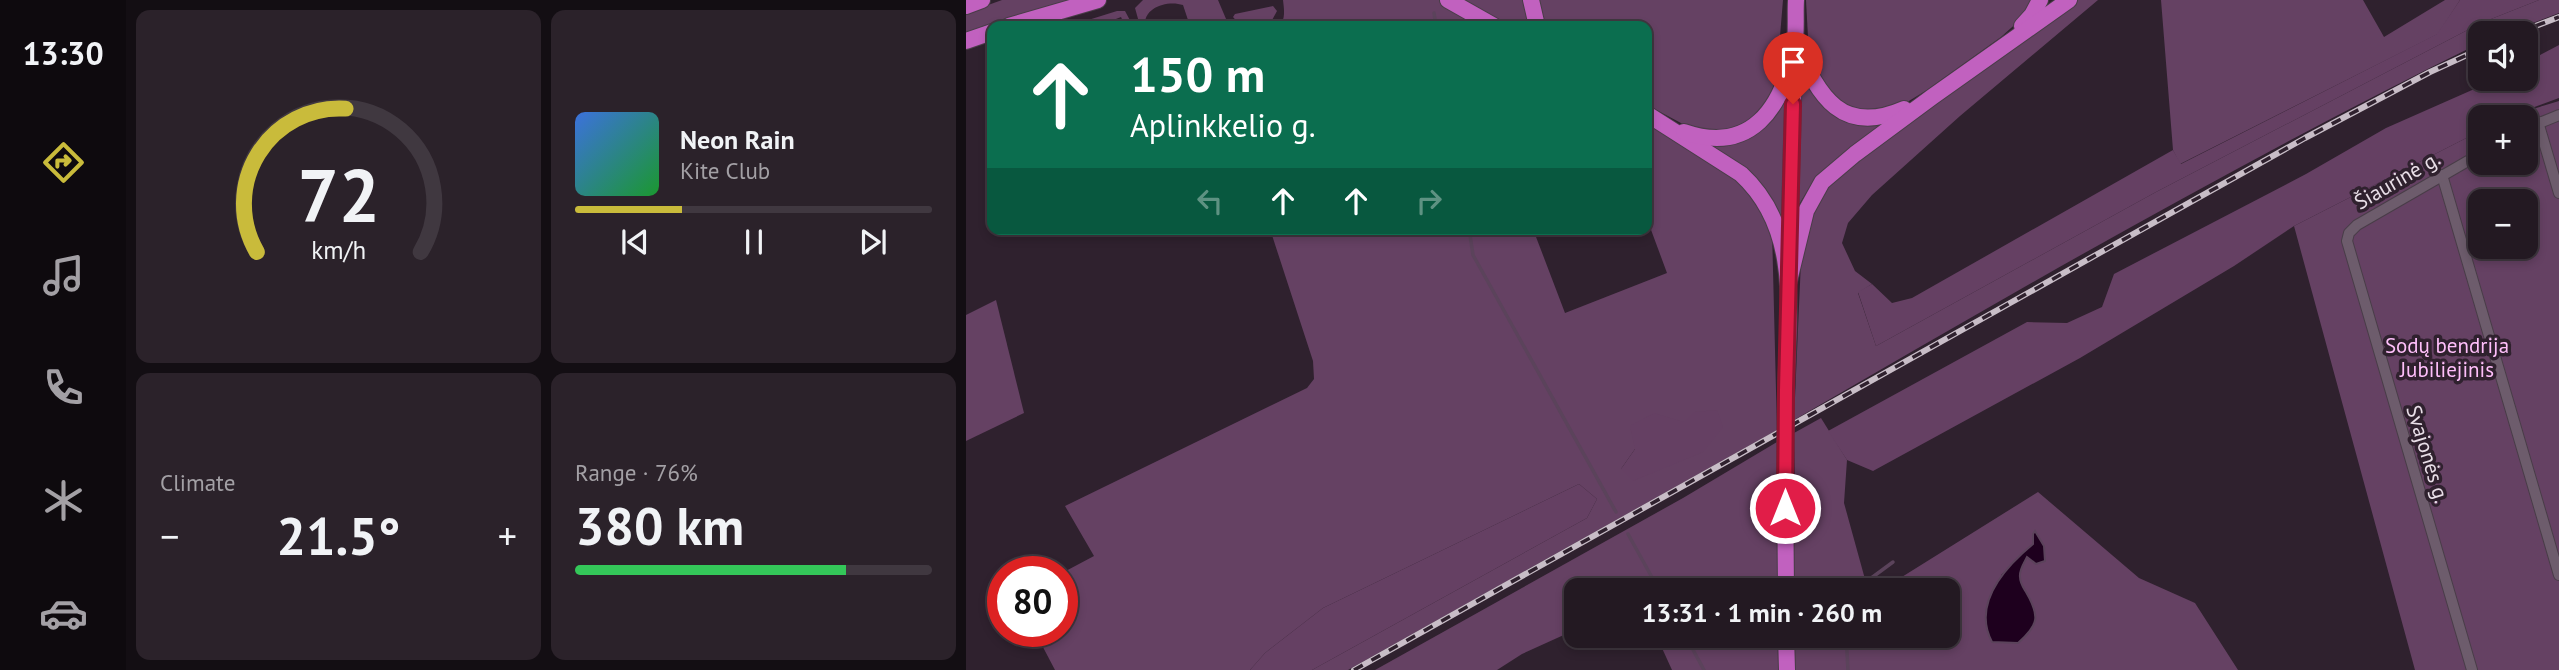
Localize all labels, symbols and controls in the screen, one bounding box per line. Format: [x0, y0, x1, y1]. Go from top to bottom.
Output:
map controls [2468, 21, 2538, 259]
button: sound [2468, 21, 2538, 91]
text: 13:30 [22, 32, 104, 74]
pin [1763, 32, 1823, 104]
text: 150 m [1130, 42, 1265, 106]
icon: arrive [1774, 43, 1812, 81]
icon: ahead [1015, 49, 1106, 140]
text: Aplinkkelio g. [1130, 104, 1316, 146]
button: + [2468, 105, 2538, 175]
text: Neon Rain [680, 123, 795, 156]
icon: directions [39, 138, 88, 187]
street label: Šiaurinė g. [2349, 145, 2445, 215]
text: 72 [297, 149, 380, 243]
text: Kite Club [680, 156, 770, 185]
icon: left [1191, 182, 1229, 220]
icon: ahead [1264, 182, 1302, 220]
icon: ahead [1337, 182, 1375, 220]
icon: right [1410, 182, 1448, 220]
button: − [2468, 189, 2538, 259]
icon: previous [616, 223, 654, 261]
icon: pause [735, 223, 773, 261]
icon: next [854, 223, 892, 261]
text: km/h [311, 234, 366, 266]
icon: music [39, 251, 88, 300]
park label: Sodų bendrija Jubiliejinis [2385, 332, 2509, 383]
icon: phone [39, 363, 88, 412]
street label: Svajonės g. [2400, 402, 2456, 506]
text: Range · 76% [575, 458, 698, 487]
text: Climate [160, 468, 235, 497]
position arrow [1748, 471, 1822, 545]
icon: climate [39, 476, 88, 525]
text: 380 km [575, 492, 744, 559]
text: 21.5° [277, 502, 400, 569]
text: − [160, 511, 179, 560]
text: + [498, 511, 517, 560]
speed limit sign: 80 [987, 556, 1078, 647]
icon: car [39, 589, 88, 638]
text: 13:31 · 1 min · 260 m [1642, 596, 1882, 629]

